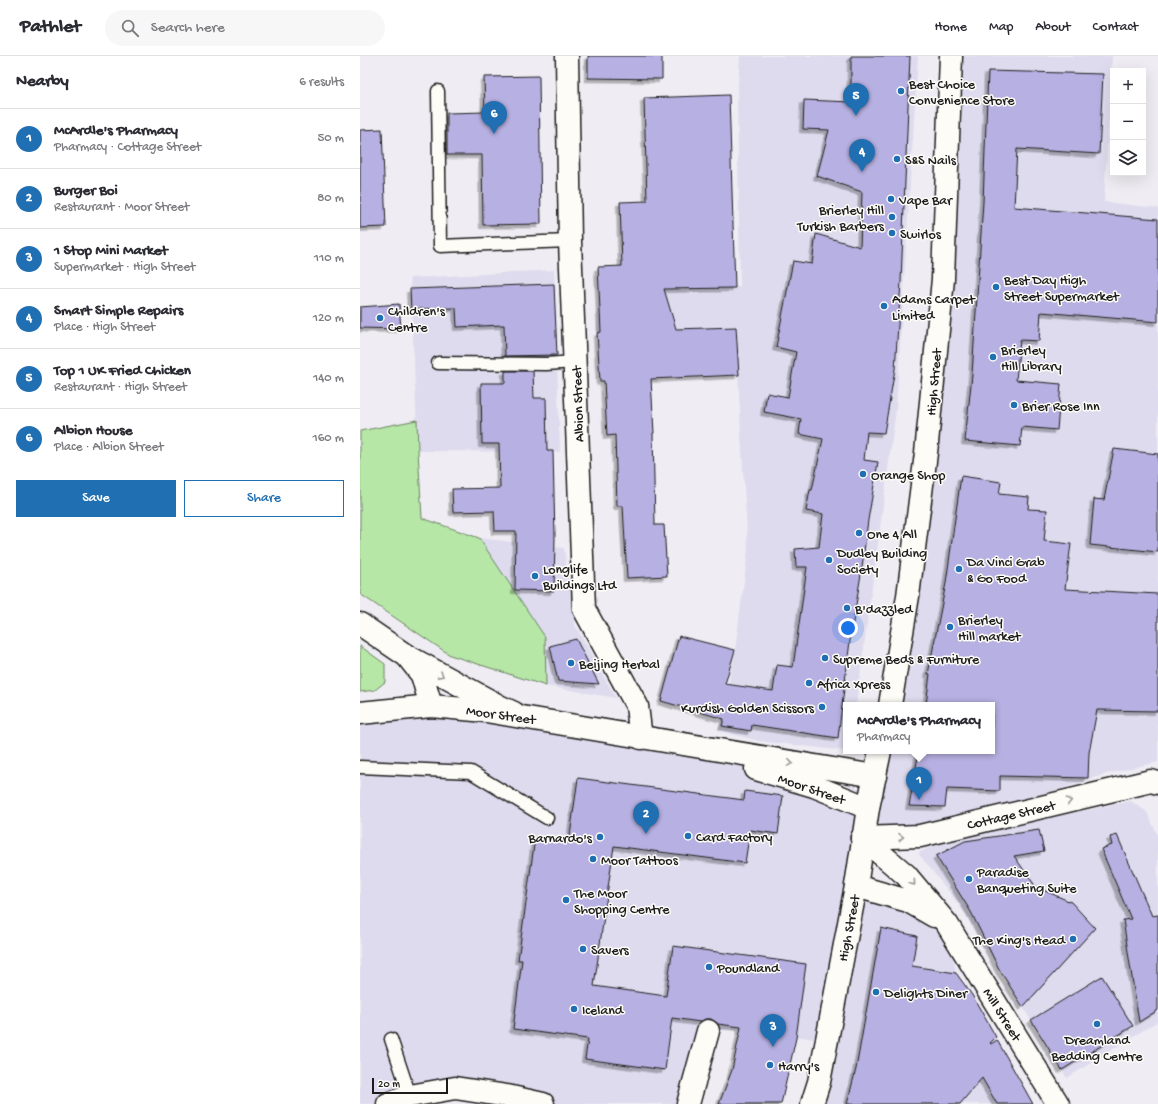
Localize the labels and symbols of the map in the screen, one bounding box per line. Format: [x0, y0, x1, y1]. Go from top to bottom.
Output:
place label: Best Choice Convenience Store [908, 77, 1015, 110]
pin: 5 [843, 83, 869, 116]
marker: Best Choice Convenience Store [896, 86, 906, 96]
pin: 6 [481, 101, 507, 134]
pin: 4 [849, 139, 875, 172]
place label: S&S Nails [905, 153, 957, 170]
marker: S&S Nails [892, 154, 902, 164]
place label: Vape Bar [898, 193, 953, 210]
marker: Vape Bar [886, 194, 896, 204]
place label: Brierley Hill Turkish Barbers [796, 203, 885, 236]
marker: Brierley Hill Turkish Barbers [887, 212, 897, 222]
place label: Swirlos [900, 227, 942, 244]
marker: Swirlos [887, 228, 897, 238]
place label: Best Day High Street Supermarket [1003, 273, 1120, 306]
marker: Best Day High Street Supermarket [991, 282, 1001, 292]
place label: Adams Carpet Limited [892, 292, 976, 325]
marker: Adams Carpet Limited [879, 301, 889, 311]
place label: Children's Centre [388, 304, 446, 337]
marker: Children's Centre [375, 313, 385, 323]
place label: Brierley Hill Library [1000, 343, 1062, 376]
street label: High Street [924, 347, 947, 416]
marker: Brierley Hill Library [988, 352, 998, 362]
street label: Albion Street [570, 364, 589, 442]
place label: Brier Rose Inn [1021, 399, 1100, 416]
marker: Brier Rose Inn [1009, 400, 1019, 410]
place label: Orange Shop [871, 468, 946, 485]
marker: Orange Shop [858, 469, 868, 479]
place label: One 4 All [867, 527, 917, 544]
marker: One 4 All [854, 528, 864, 538]
place label: Dudley Building Society [836, 546, 927, 579]
marker: Dudley Building Society [824, 555, 834, 565]
place label: Da Vinci Grab & Go Food [966, 555, 1045, 588]
place label: Longlife Buildings Ltd [542, 562, 618, 595]
marker: Da Vinci Grab & Go Food [954, 564, 964, 574]
marker: Longlife Buildings Ltd [530, 571, 540, 581]
place label: B'dazzled [854, 602, 914, 619]
marker: B'dazzled [842, 603, 852, 613]
place label: Brierley Hill market [957, 613, 1022, 646]
your location [838, 618, 858, 638]
marker: Brierley Hill market [945, 622, 955, 632]
place label: Supreme Beds & Furniture [833, 652, 980, 669]
marker: Supreme Beds & Furniture [820, 653, 830, 663]
place label: Beijing Herbal [578, 657, 660, 674]
marker: Beijing Herbal [566, 658, 576, 668]
one-way arrow [437, 670, 445, 677]
place label: Africa Xpress [817, 677, 891, 694]
marker: Africa Xpress [804, 678, 814, 688]
place label: Kurdish Golden Scissors [681, 701, 815, 718]
marker: Kurdish Golden Scissors [817, 702, 827, 712]
street label: Moor Street [465, 703, 538, 730]
one-way arrow [787, 758, 793, 766]
pin: 1 [906, 767, 932, 800]
street label: Moor Street [775, 771, 848, 810]
one-way arrow [1066, 797, 1072, 805]
street label: Cottage Street [966, 798, 1059, 835]
pin: 2 [633, 801, 659, 834]
place label: Card Factory [696, 830, 772, 847]
place label: Barnardo's [528, 831, 593, 848]
marker: Card Factory [683, 831, 693, 841]
marker: Barnardo's [595, 832, 605, 842]
one-way arrow [898, 832, 904, 841]
place label: Moor Tattoos [601, 853, 679, 870]
marker: Moor Tattoos [588, 854, 598, 864]
place label: Paradise Banqueting Suite [976, 865, 1077, 898]
marker: Paradise Banqueting Suite [964, 874, 974, 884]
one-way arrow [908, 878, 915, 885]
place label: The Moor Shopping Centre [573, 886, 670, 919]
street label: High Street [836, 893, 865, 963]
marker: The Moor Shopping Centre [561, 895, 571, 905]
place label: The King's Head [972, 933, 1067, 950]
marker: The King's Head [1068, 934, 1078, 944]
place label: Savers [591, 943, 630, 960]
marker: Savers [578, 944, 588, 954]
place label: Poundland [716, 961, 781, 978]
marker: Poundland [704, 962, 714, 972]
place label: Delights Diner [883, 986, 968, 1003]
street label: Mill Street [978, 986, 1025, 1046]
marker: Delights Diner [871, 987, 881, 997]
place label: Iceland [582, 1003, 625, 1020]
marker: Iceland [569, 1004, 579, 1014]
pin: 3 [760, 1014, 786, 1047]
marker: Dreamland Bedding Centre [1092, 1019, 1102, 1029]
place label: Dreamland Bedding Centre [1050, 1033, 1143, 1066]
place label: Harry's [778, 1059, 820, 1076]
marker: Harry's [765, 1060, 775, 1070]
scale bar [372, 1076, 448, 1095]

